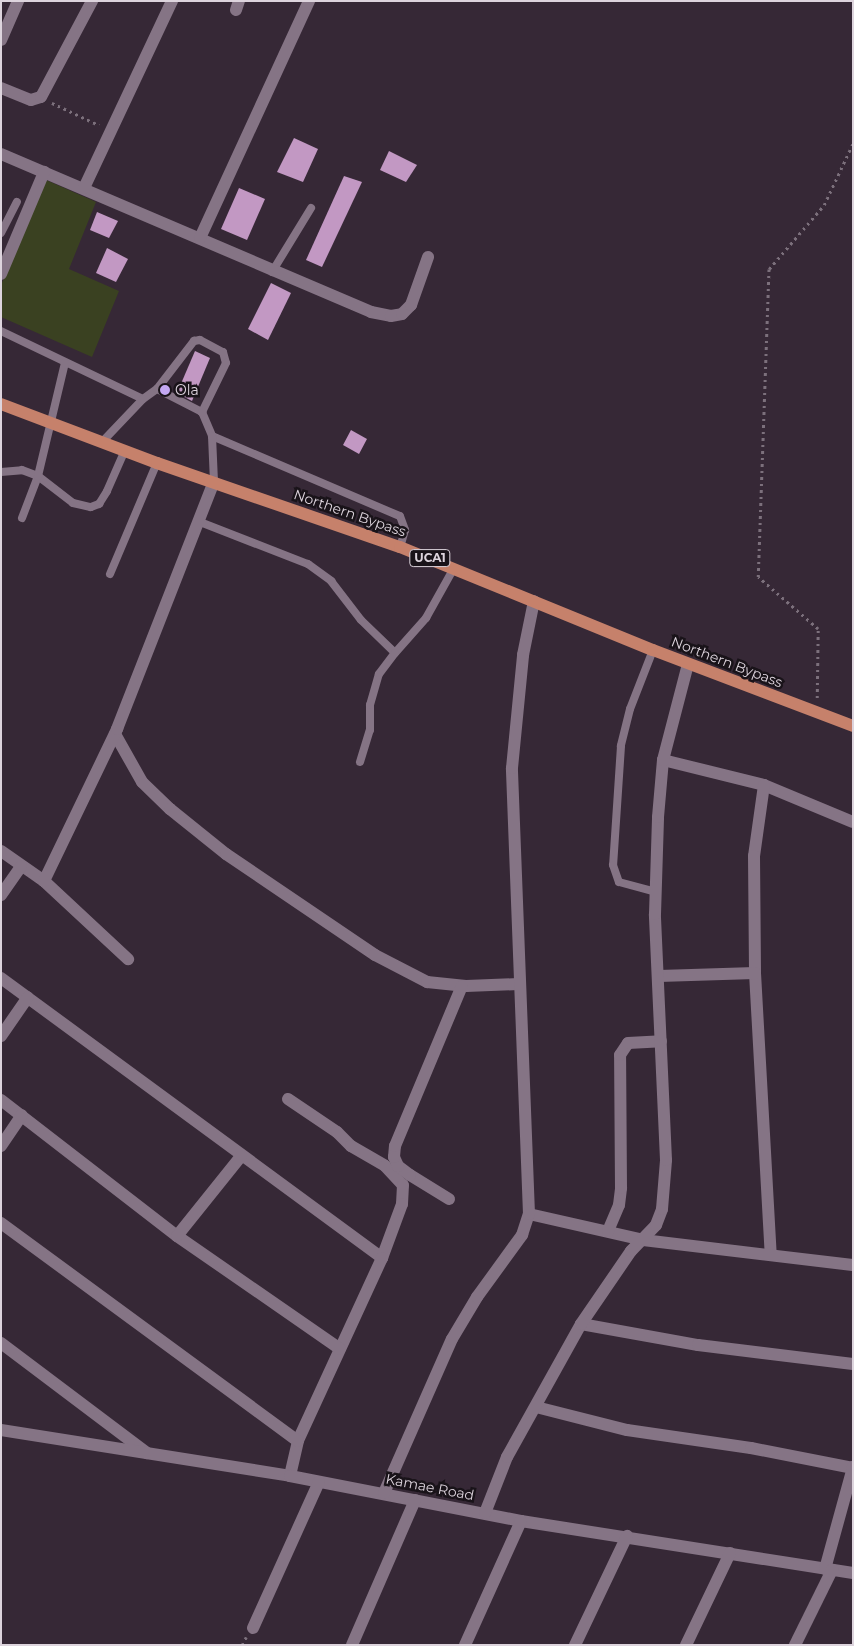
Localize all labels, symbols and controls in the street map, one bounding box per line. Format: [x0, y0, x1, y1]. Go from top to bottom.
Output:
place label: Ola [175, 382, 199, 398]
marker: Ola [159, 384, 171, 396]
street label: Northern Bypass [292, 486, 408, 540]
road number: UCA1 [409, 548, 451, 568]
street label: Northern Bypass [669, 633, 785, 691]
street label: Kamae Road [384, 1470, 476, 1504]

